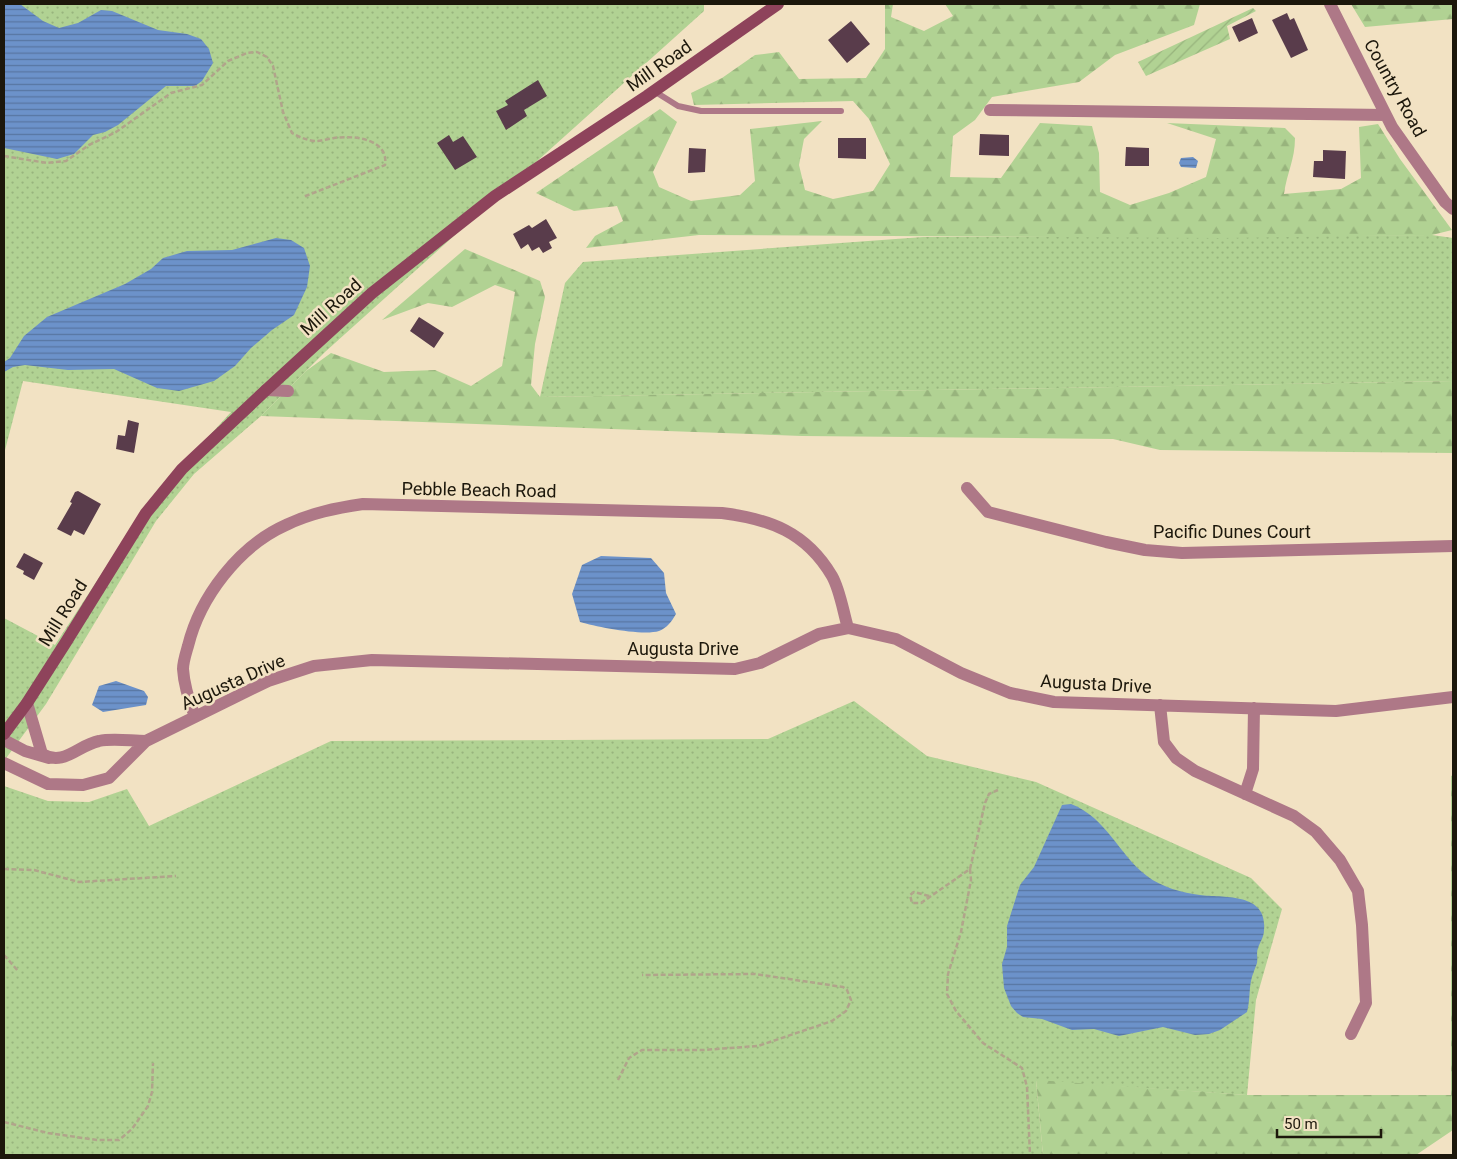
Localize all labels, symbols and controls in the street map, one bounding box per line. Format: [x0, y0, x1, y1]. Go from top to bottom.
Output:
street label: Country Road [1360, 35, 1431, 140]
street label: Mill Road [622, 36, 695, 96]
street label: Mill Road [296, 274, 365, 339]
street label: Pebble Beach Road [401, 478, 557, 501]
street label: Pacific Dunes Court [1153, 521, 1311, 542]
street label: Mill Road [34, 576, 91, 650]
street label: Augusta Drive [627, 638, 739, 659]
street label: Augusta Drive [178, 649, 288, 714]
street label: Augusta Drive [1040, 670, 1152, 697]
scale bar [1277, 1106, 1381, 1138]
text: 50 m [1284, 1115, 1318, 1133]

